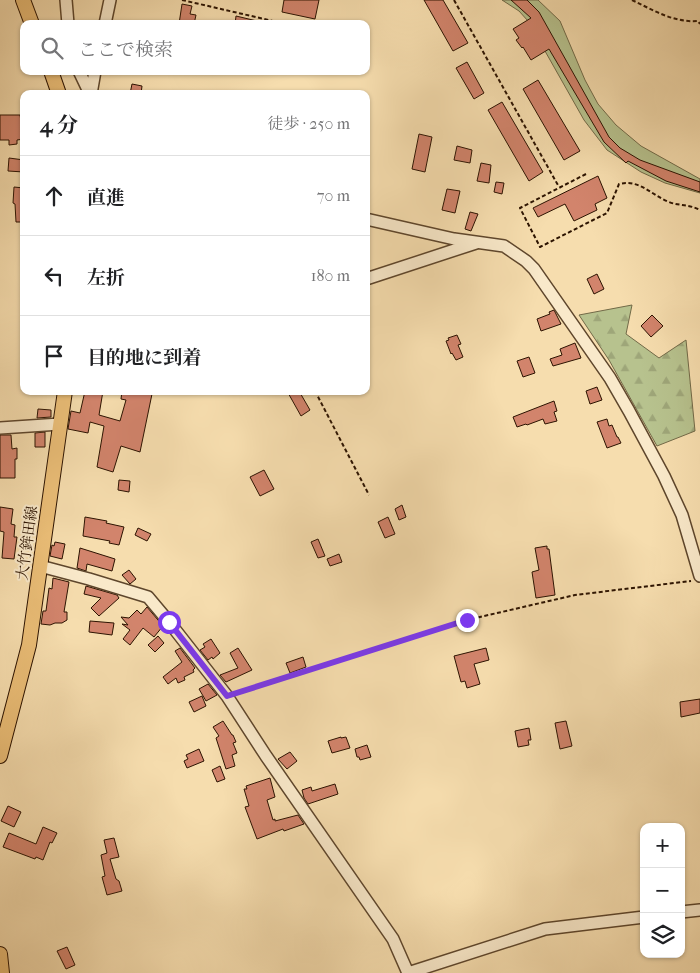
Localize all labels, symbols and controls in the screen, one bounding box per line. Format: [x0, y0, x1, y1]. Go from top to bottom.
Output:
search box [20, 20, 370, 75]
icon: search [38, 34, 66, 62]
text: ここで検索 [78, 39, 173, 61]
text: 4 分 [40, 113, 78, 137]
text: 徒歩 · 250 m [267, 114, 350, 133]
icon: ahead [40, 182, 68, 210]
text: 70 m [317, 186, 350, 205]
text: 直進 [87, 187, 125, 209]
icon: left [40, 262, 68, 290]
text: 180 m [311, 266, 350, 285]
text: 左折 [87, 267, 125, 289]
icon: arrive [40, 342, 68, 370]
text: 目的地に到着 [87, 347, 201, 369]
street label: 大竹鉾田線 [13, 505, 41, 581]
route end [456, 609, 479, 632]
route start [158, 611, 181, 634]
map controls [640, 823, 685, 958]
button: + [640, 823, 685, 868]
button: − [640, 868, 685, 913]
button: layers [640, 913, 685, 958]

